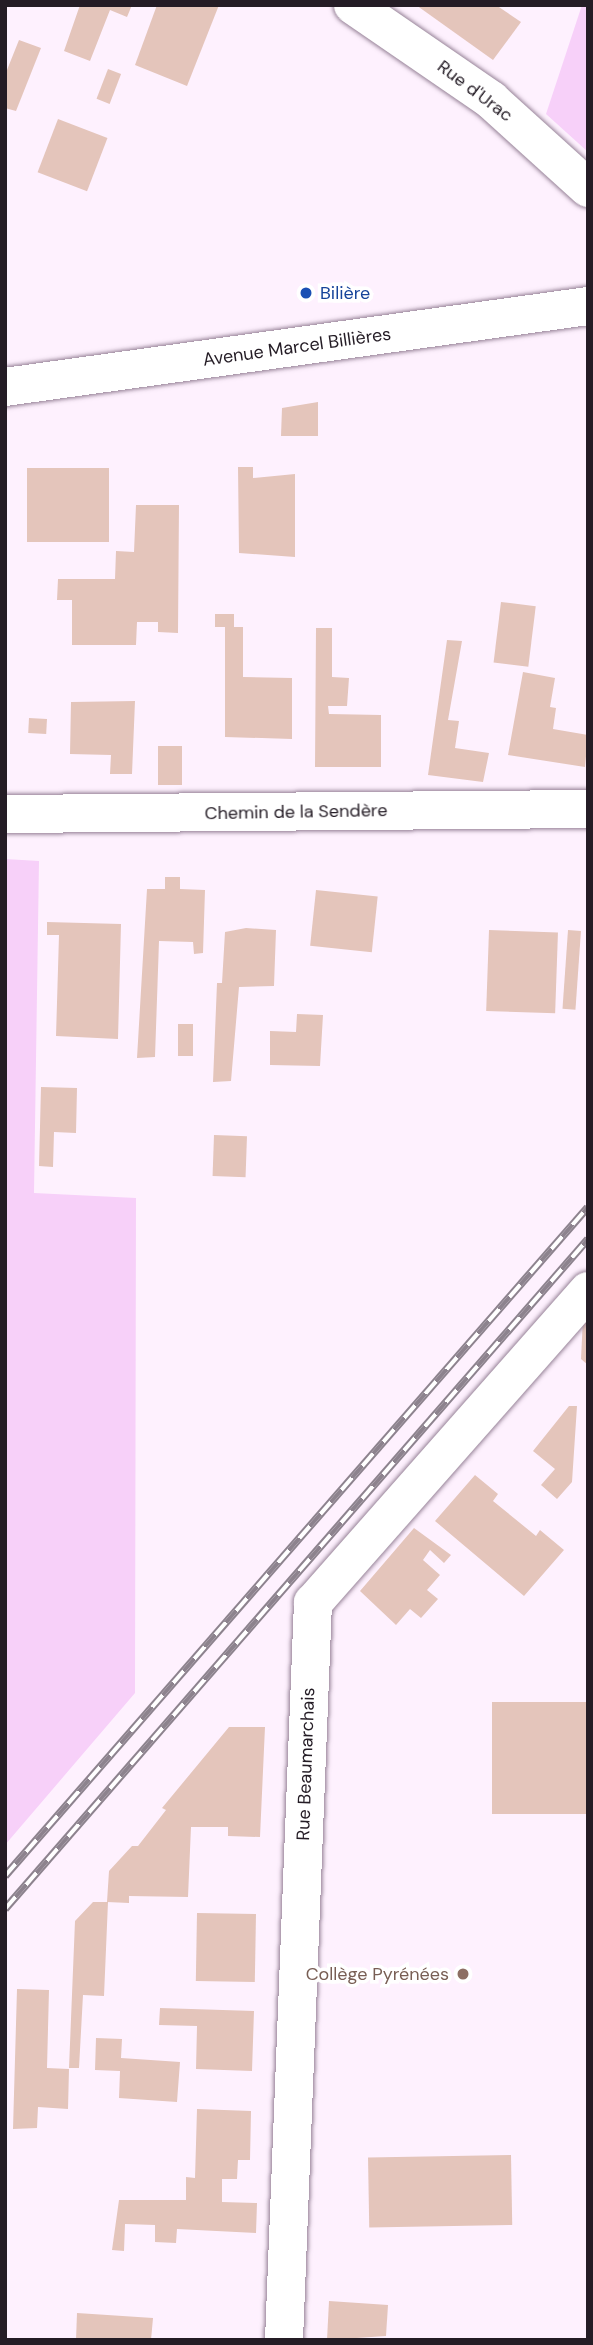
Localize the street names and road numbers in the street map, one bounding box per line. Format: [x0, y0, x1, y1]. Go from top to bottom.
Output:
street label: Rue d'Urac [433, 56, 517, 126]
street label: Avenue Marcel Billières [201, 323, 393, 371]
street label: Chemin de la Sendère [204, 800, 388, 824]
street label: Rue Beaumarchais [293, 1687, 319, 1841]

